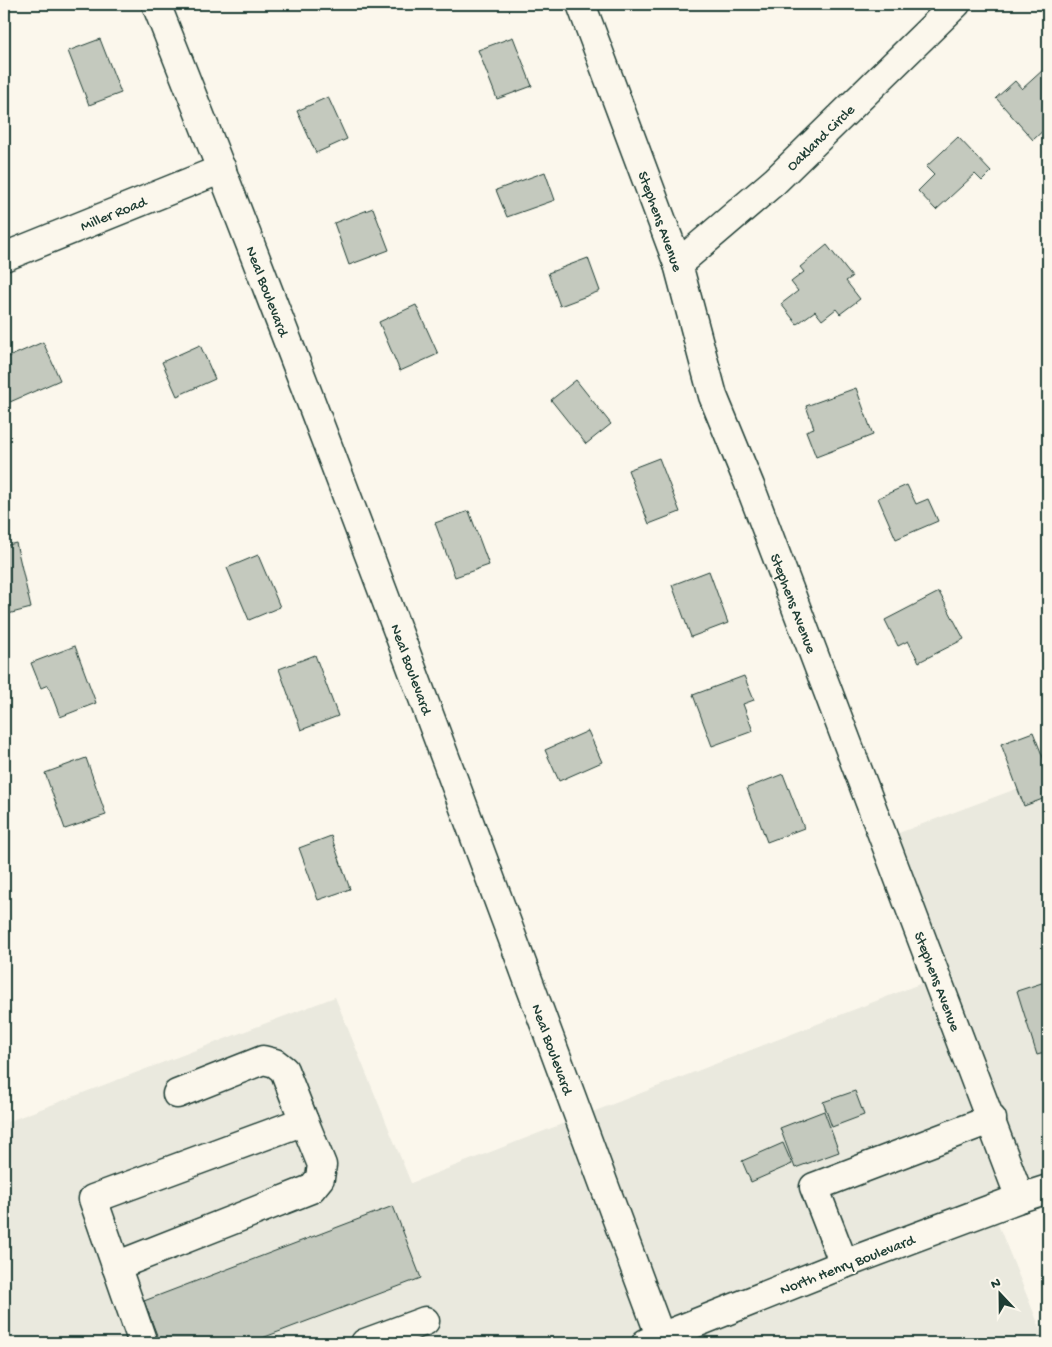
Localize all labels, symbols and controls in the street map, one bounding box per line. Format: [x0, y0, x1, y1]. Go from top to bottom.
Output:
street label: Oakland Circle [783, 101, 859, 175]
street label: Stephens Avenue [633, 169, 686, 274]
street label: Miller Road [78, 193, 151, 236]
street label: Neal Boulevard [241, 244, 292, 341]
street label: Stephens Avenue [765, 551, 819, 656]
street label: Neal Boulevard [385, 622, 435, 719]
street label: Stephens Avenue [909, 929, 963, 1034]
street label: Neal Boulevard [526, 1002, 576, 1099]
street label: North Henry Boulevard [778, 1231, 919, 1300]
north arrow [974, 1270, 1024, 1320]
text: N [989, 1275, 1003, 1294]

